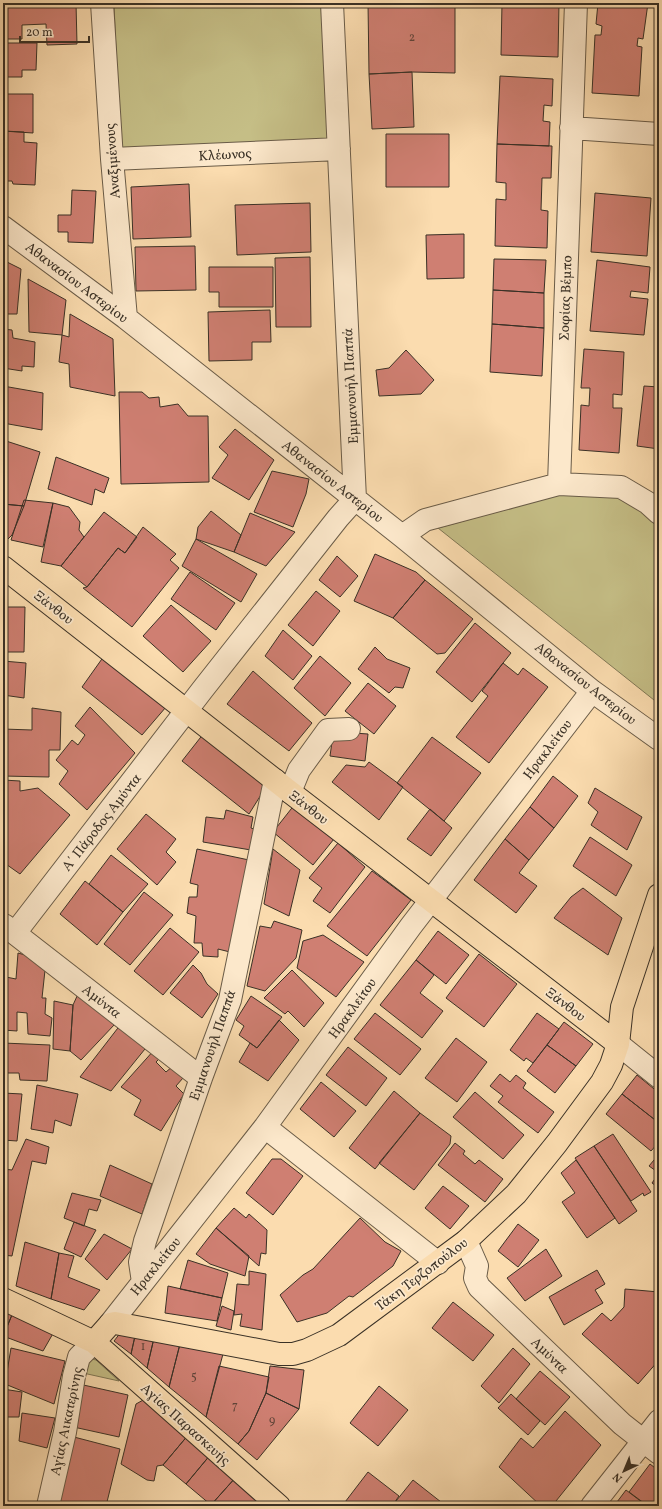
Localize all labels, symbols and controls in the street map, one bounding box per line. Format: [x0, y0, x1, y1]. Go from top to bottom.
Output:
scale bar [20, 18, 89, 44]
text: 20 m [26, 25, 53, 41]
house number: 2 [409, 30, 415, 46]
street label: Αναξιμένους [101, 123, 126, 199]
street label: Κλέωνος [198, 145, 252, 166]
street label: Αθανασίου Αστερίου [21, 238, 132, 328]
street label: Σοφίας Βέμπο [556, 255, 577, 341]
street label: Εμμανουήλ Παππά [339, 327, 364, 444]
street label: Αθανασίου Αστερίου [277, 436, 387, 528]
street label: Ξάνθου [29, 587, 77, 630]
street label: Αθανασίου Αστερίου [530, 638, 640, 730]
street label: Ηρακλείτου [519, 716, 577, 784]
street label: Α΄ Πάροδος Αμύντα [58, 770, 147, 876]
street label: Ξάνθου [284, 787, 332, 830]
street label: Ηρακλείτου [325, 974, 382, 1043]
street label: Αμύντα [78, 981, 125, 1024]
street label: Ξάνθου [541, 984, 589, 1027]
street label: Εμμανουήλ Παππά [186, 987, 241, 1103]
street label: Ηρακλείτου [127, 1233, 186, 1300]
street label: Τάκη Τερζοπούλου [372, 1234, 472, 1316]
street label: Αμύντα [526, 1334, 572, 1379]
house number: 1 [141, 1339, 145, 1355]
street label: Αγίας Αικατερίνης [47, 1365, 88, 1478]
house number: 5 [191, 1369, 197, 1385]
street label: Αγίας Παρασκευής [136, 1380, 234, 1471]
house number: 7 [232, 1398, 238, 1414]
house number: 9 [269, 1413, 275, 1429]
north arrow [604, 1451, 644, 1491]
text: N [610, 1469, 626, 1485]

